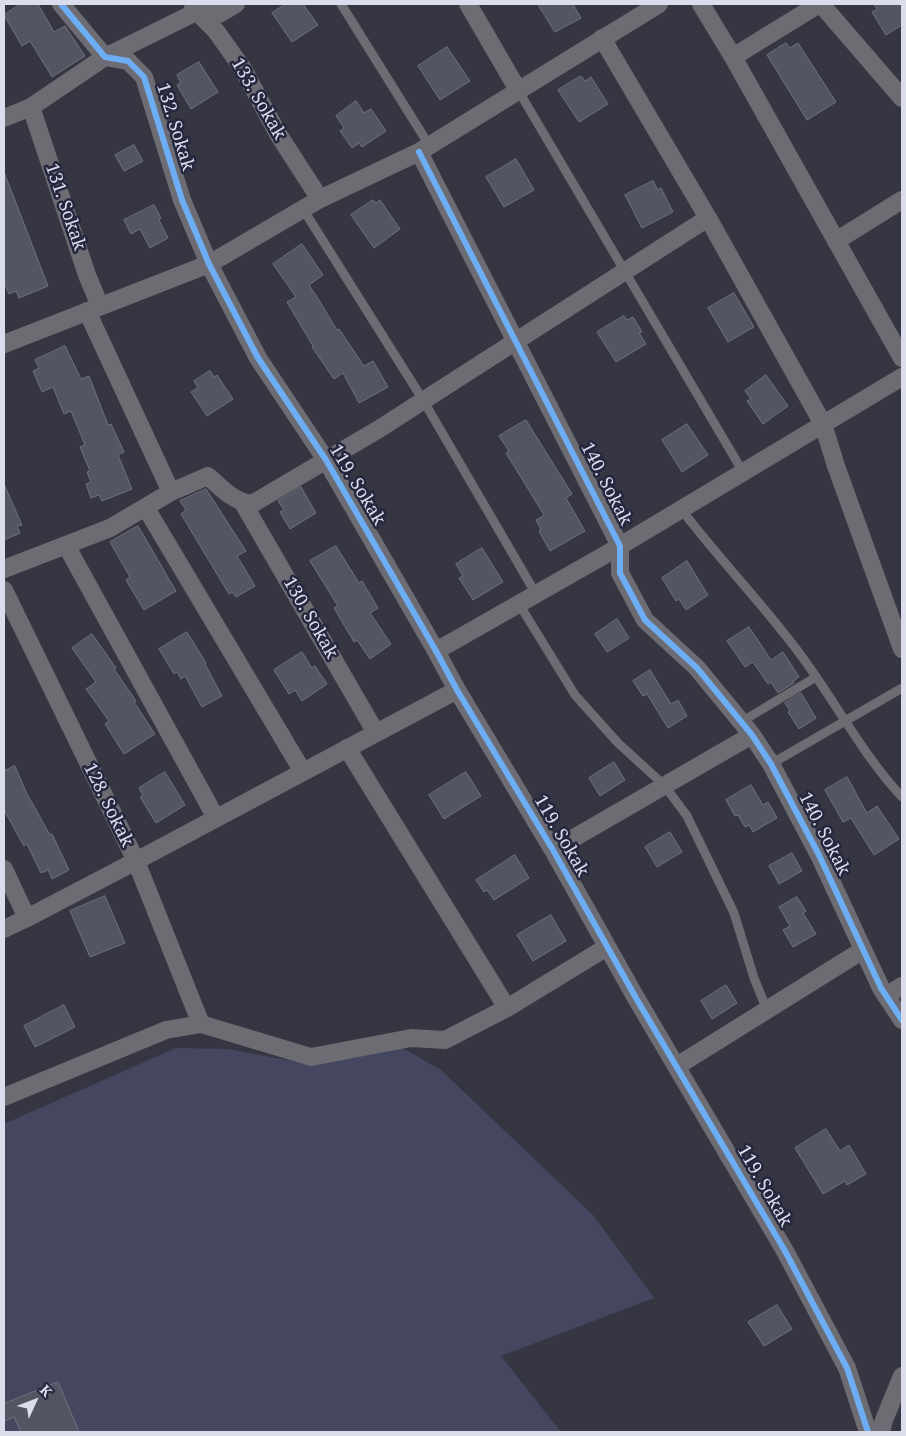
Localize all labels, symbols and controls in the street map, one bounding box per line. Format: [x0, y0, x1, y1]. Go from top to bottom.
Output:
street label: 133. Sokak [226, 54, 290, 144]
street label: 132. Sokak [151, 80, 199, 174]
street label: 131. Sokak [40, 161, 90, 253]
street label: 140. Sokak [576, 439, 636, 529]
street label: 119. Sokak [324, 441, 390, 529]
street label: 130. Sokak [278, 573, 342, 663]
street label: 128. Sokak [78, 759, 138, 851]
street label: 140. Sokak [794, 789, 854, 879]
street label: 119. Sokak [529, 791, 593, 881]
street label: 119. Sokak [732, 1141, 796, 1231]
north arrow [10, 1376, 60, 1426]
text: K [36, 1380, 57, 1401]

